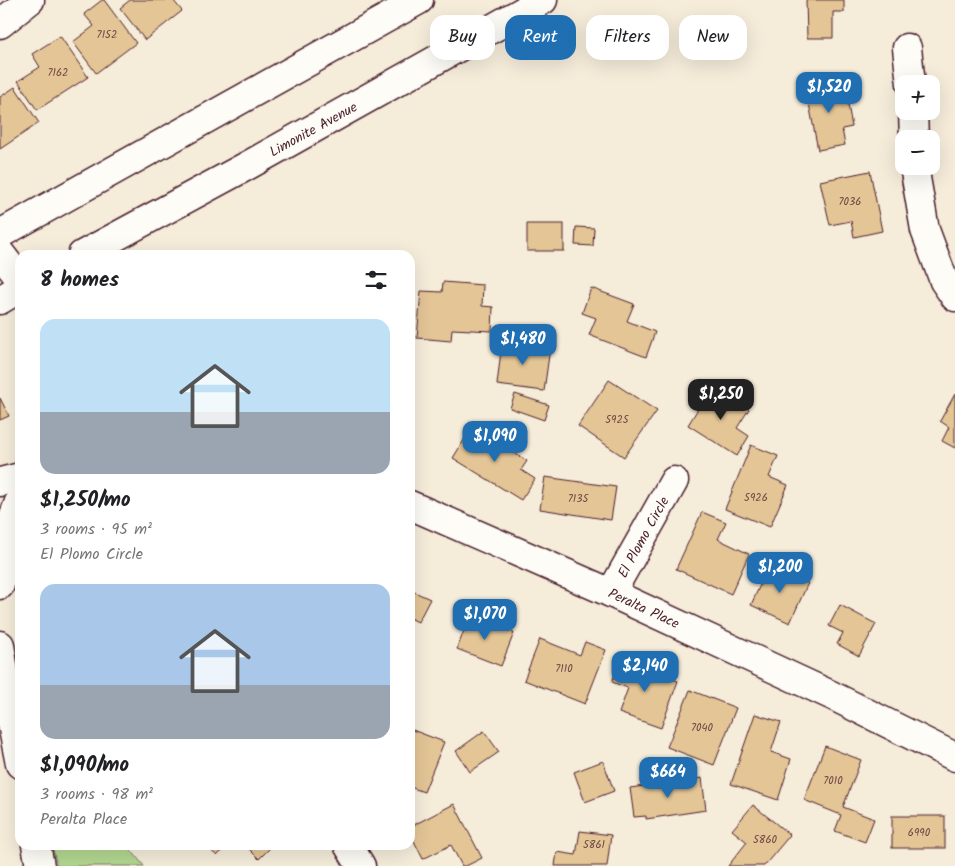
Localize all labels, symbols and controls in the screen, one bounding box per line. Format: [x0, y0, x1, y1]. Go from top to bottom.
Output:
chip: Buy [430, 15, 495, 60]
chip: Rent [505, 15, 576, 60]
chip: Filters [586, 15, 669, 60]
chip: New [679, 15, 747, 60]
house number: 7152 [97, 26, 117, 44]
house number: 7162 [47, 64, 69, 82]
pin: $1,520 [788, 72, 870, 114]
text: $1,520 [807, 75, 851, 100]
map controls [895, 75, 940, 175]
button: + [895, 75, 940, 120]
street label: Limonite Avenue [265, 96, 362, 163]
button: − [895, 130, 940, 175]
house number: 7036 [839, 193, 861, 211]
text: 8 homes [40, 264, 119, 297]
icon: filters [362, 266, 390, 294]
pin: $1,480 [482, 324, 564, 366]
text: $1,480 [501, 327, 545, 352]
icon: home [170, 351, 260, 441]
pin: $1,250 [680, 378, 762, 421]
text: $1,250 [699, 382, 743, 407]
house number: 5925 [605, 411, 630, 429]
pin: $1,090 [454, 420, 536, 463]
text: $1,090 [473, 424, 517, 449]
text: $1,250/mo [40, 484, 131, 517]
house number: 5926 [744, 489, 768, 507]
house number: 7135 [568, 490, 589, 508]
street label: El Plomo Circle [612, 492, 676, 582]
text: 3 rooms · 95 m² [40, 517, 152, 542]
text: El Plomo Circle [40, 542, 143, 567]
pin: $1,200 [739, 552, 821, 594]
text: $1,200 [758, 555, 802, 580]
street label: Peralta Place [604, 583, 683, 635]
pin: $1,070 [444, 598, 526, 641]
text: $1,070 [464, 602, 506, 627]
icon: home [170, 616, 260, 706]
pin: $2,140 [604, 650, 686, 693]
text: $2,140 [623, 654, 667, 679]
house number: 7110 [555, 660, 573, 678]
house number: 7040 [691, 719, 714, 737]
text: $1,090/mo [40, 749, 129, 782]
pin: $664 [638, 756, 698, 799]
text: $664 [650, 760, 686, 785]
house number: 7010 [823, 772, 843, 790]
text: 3 rooms · 98 m² [40, 782, 153, 807]
text: Peralta Place [40, 807, 127, 832]
house number: 6990 [908, 824, 931, 842]
house number: 5860 [753, 831, 778, 849]
house number: 5861 [583, 836, 605, 854]

